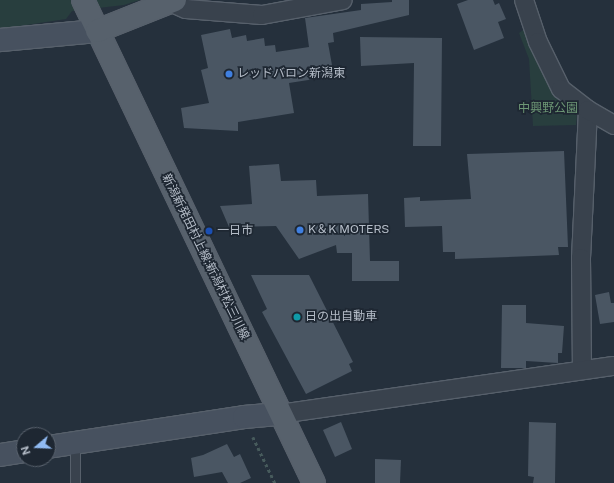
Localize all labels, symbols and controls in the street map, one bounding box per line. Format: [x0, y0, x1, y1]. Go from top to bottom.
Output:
place label: レッドバロン新潟東 [237, 67, 345, 81]
marker: レッドバロン新潟東 [224, 69, 234, 79]
park label: 中興野公園 [518, 102, 578, 116]
street label: 新潟新発田村上線;新潟村松三川線 [158, 172, 252, 342]
place label: K＆K MOTERS [308, 223, 389, 237]
place label: 一日市 [217, 224, 253, 238]
marker: K＆K MOTERS [295, 225, 305, 235]
marker: 一日市 [204, 226, 214, 236]
place label: 日の出自動車 [305, 310, 377, 324]
marker: 日の出自動車 [292, 312, 302, 322]
north arrow [16, 427, 56, 467]
text: N [19, 445, 33, 457]

